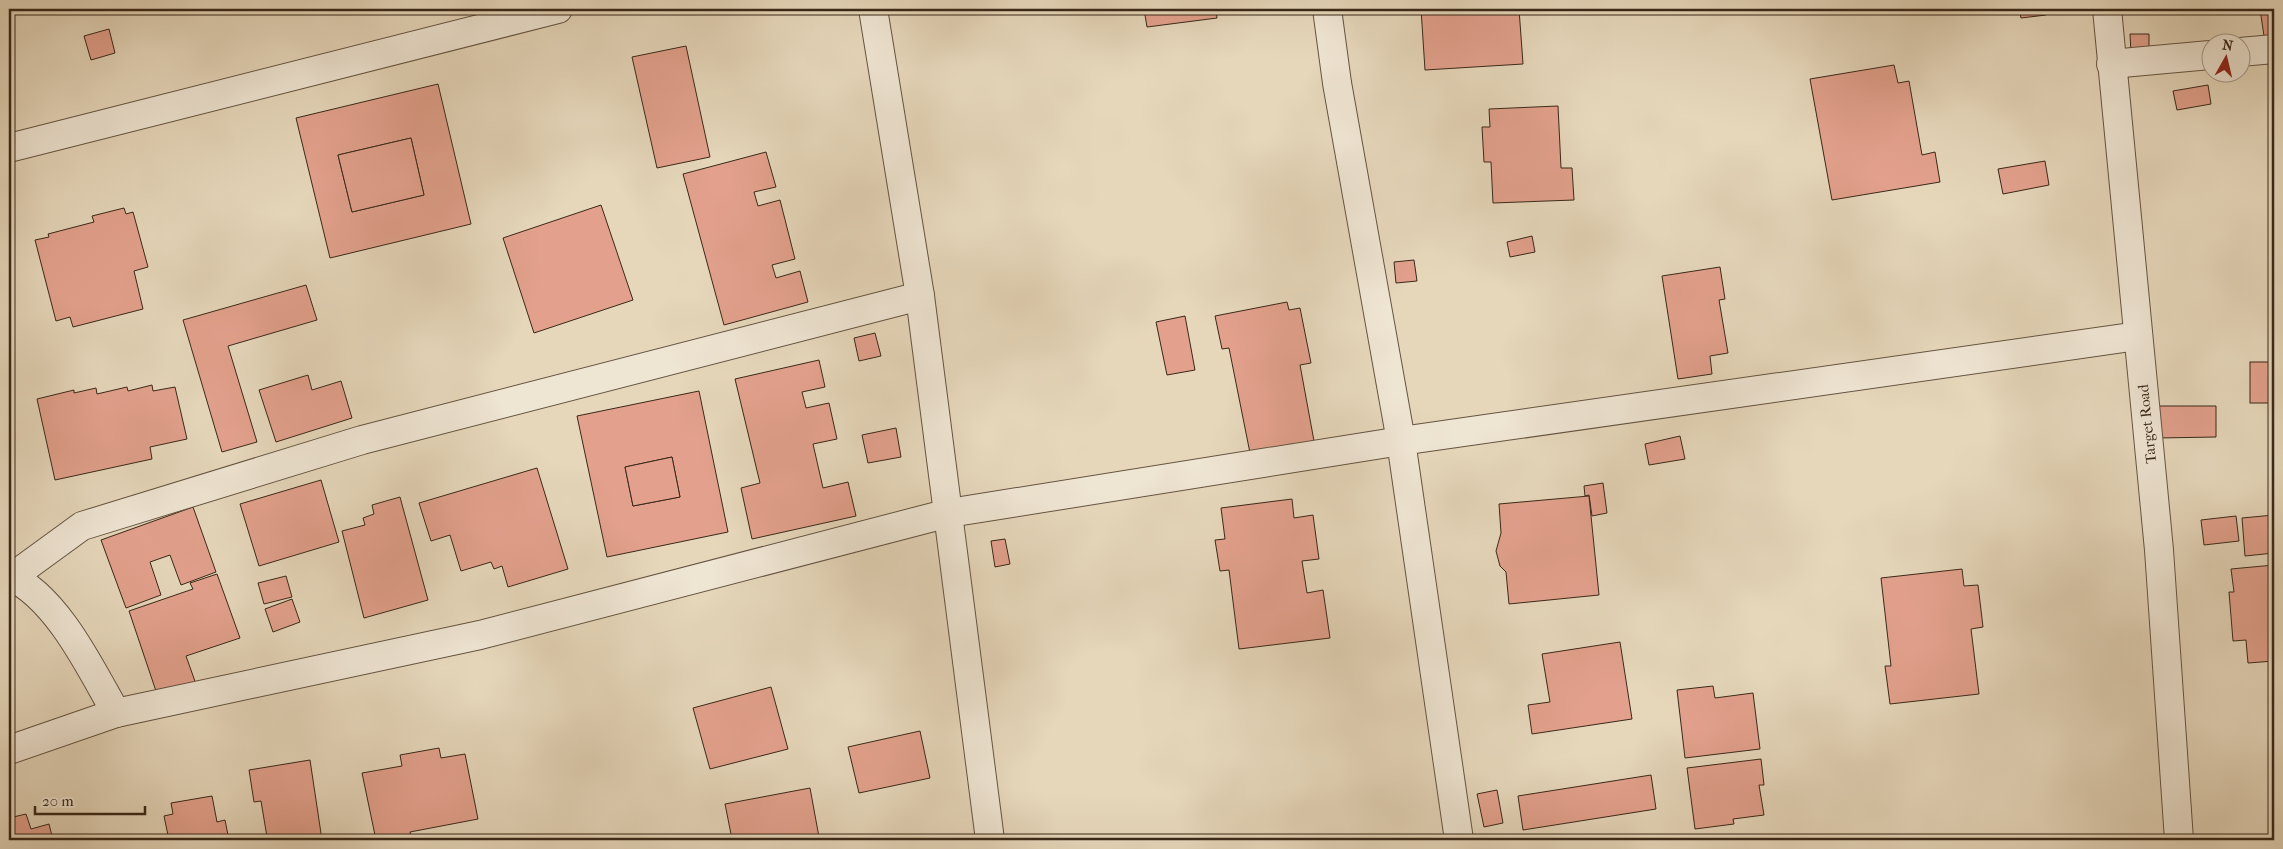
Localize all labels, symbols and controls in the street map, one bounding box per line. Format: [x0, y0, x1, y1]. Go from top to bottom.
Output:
north arrow [2200, 32, 2250, 82]
text: N [2221, 36, 2235, 55]
street label: Target Road [2134, 383, 2160, 464]
scale bar [35, 784, 145, 816]
text: 20 m [42, 792, 74, 810]

